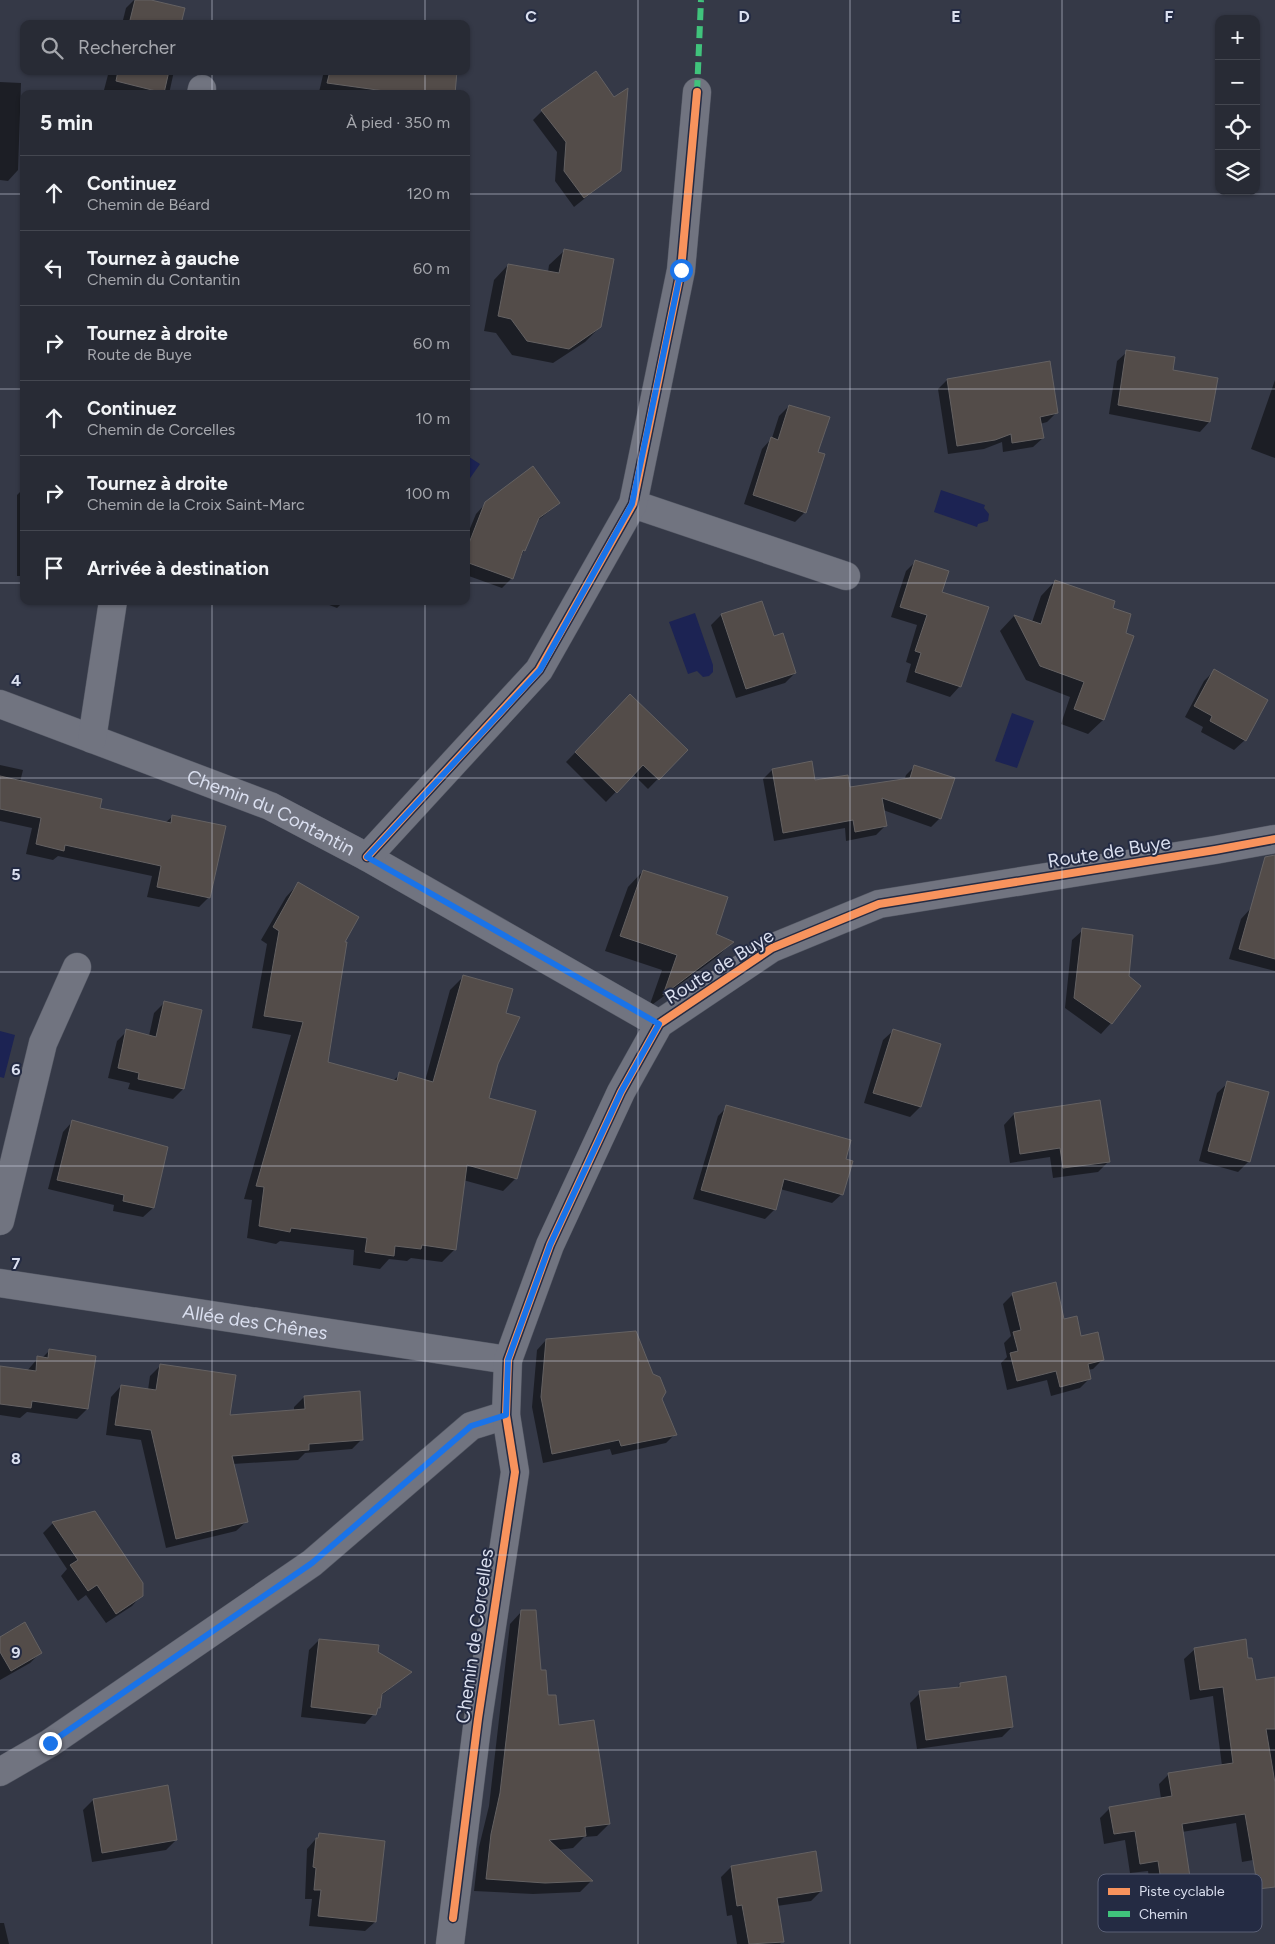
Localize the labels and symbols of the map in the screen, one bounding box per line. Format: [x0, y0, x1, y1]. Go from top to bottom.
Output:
text: C [525, 7, 537, 26]
text: D [738, 7, 750, 26]
text: E [951, 7, 961, 26]
text: F [1165, 7, 1174, 26]
route start [670, 259, 693, 282]
text: 4 [11, 671, 21, 690]
street label: Chemin du Contantin [184, 765, 359, 861]
street label: Route de Buye [1046, 830, 1172, 873]
text: 5 [11, 865, 21, 884]
street label: Route de Buye [660, 924, 778, 1009]
text: 6 [11, 1060, 21, 1079]
text: 7 [12, 1254, 21, 1273]
street label: Allée des Chênes [181, 1300, 329, 1345]
text: 8 [11, 1449, 21, 1468]
street label: Chemin de Corcelles [451, 1547, 498, 1725]
text: 9 [11, 1643, 21, 1662]
route end [39, 1732, 62, 1755]
legend [1098, 1874, 1262, 1932]
text: Piste cyclable [1139, 1883, 1225, 1900]
text: Chemin [1139, 1906, 1188, 1923]

